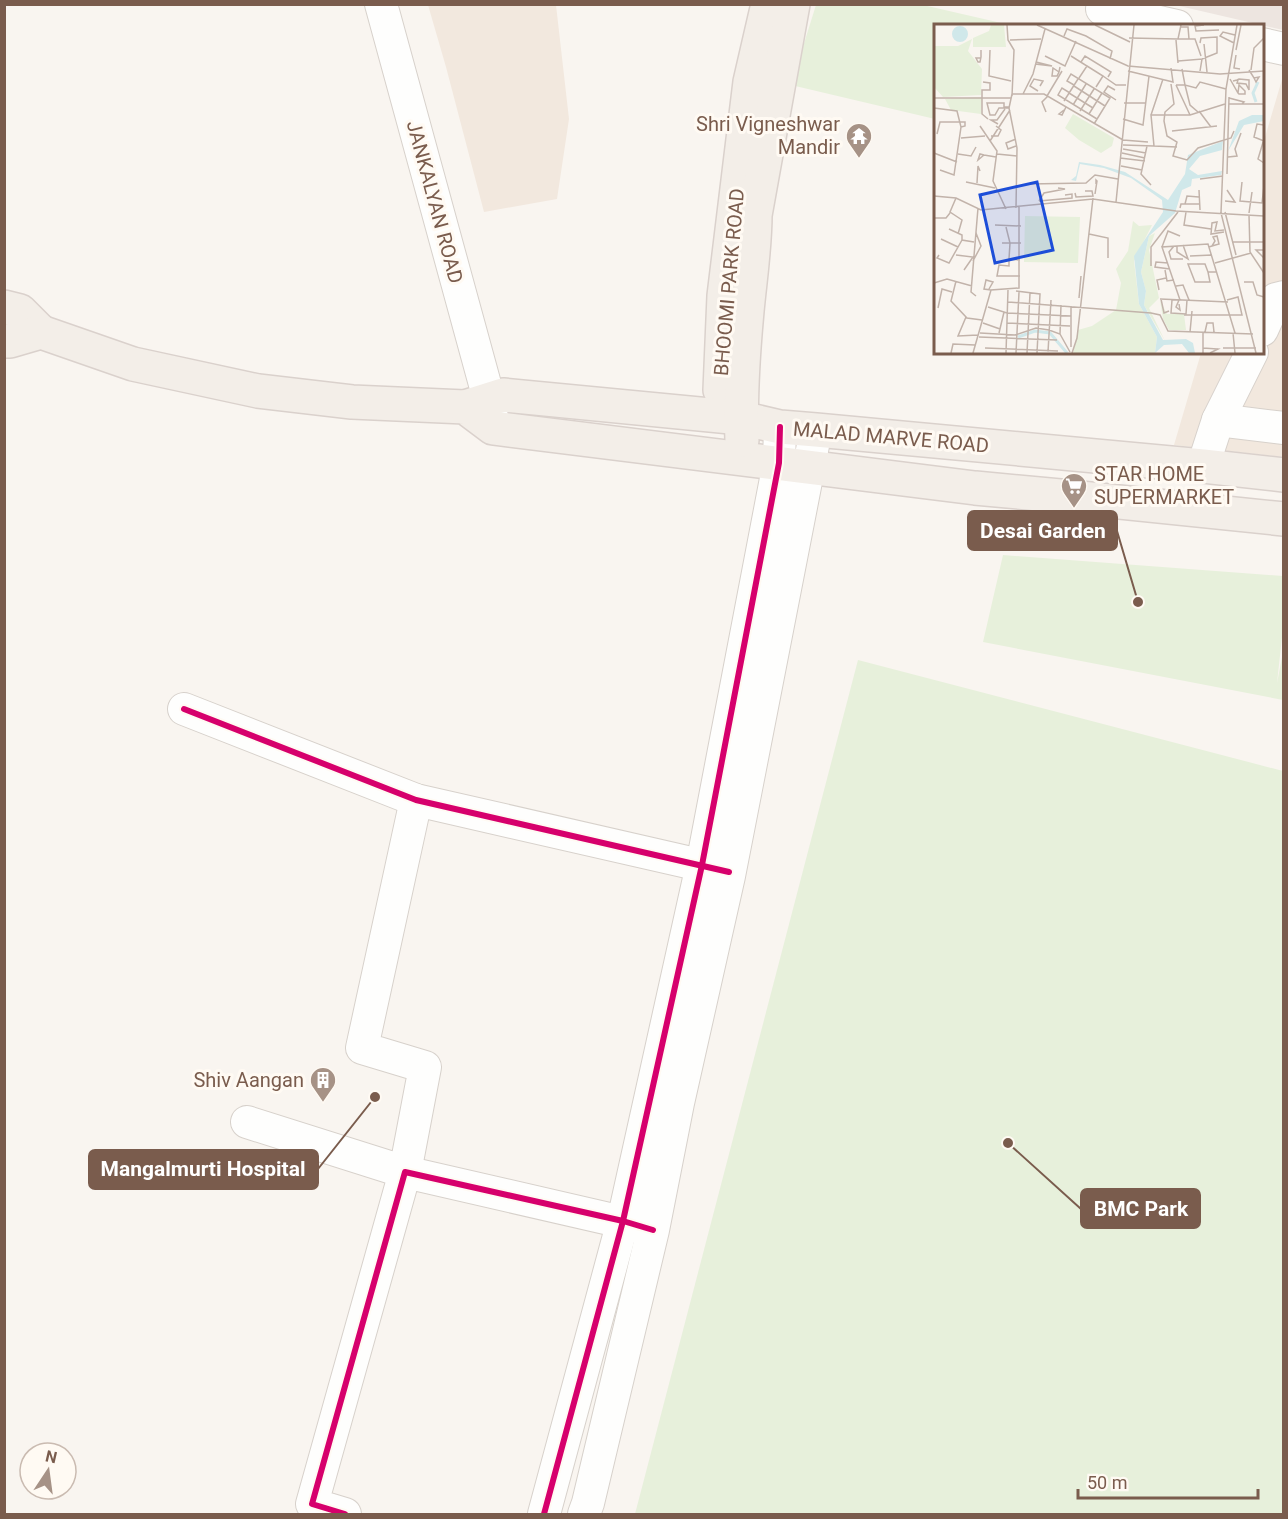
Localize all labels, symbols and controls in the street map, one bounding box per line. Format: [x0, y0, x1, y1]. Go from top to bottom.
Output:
inset map [934, 24, 1264, 354]
place label: Shri Vigneshwar Mandir [696, 112, 840, 159]
street label: JANKALYAN ROAD [402, 118, 468, 286]
temple icon: Shri Vigneshwar Mandir [844, 121, 874, 159]
street label: BHOOMI PARK ROAD [709, 187, 749, 377]
street label: MALAD MARVE ROAD [792, 416, 990, 458]
place label: STAR HOME SUPERMARKET [1094, 462, 1234, 509]
supermarket icon: STAR HOME SUPERMARKET [1059, 471, 1089, 509]
callout: Desai Garden [968, 511, 1117, 550]
text: Desai Garden [980, 519, 1106, 543]
building icon: Shiv Aangan [308, 1065, 338, 1103]
place label: Shiv Aangan [193, 1068, 304, 1092]
callout: Mangalmurti Hospital [89, 1150, 318, 1189]
text: Mangalmurti Hospital [101, 1157, 305, 1181]
callout: BMC Park [1081, 1189, 1200, 1228]
text: BMC Park [1094, 1197, 1189, 1221]
north arrow [18, 1441, 78, 1501]
text: N [44, 1446, 59, 1467]
scale bar [1078, 1462, 1258, 1500]
text: 50 m [1087, 1472, 1127, 1493]

